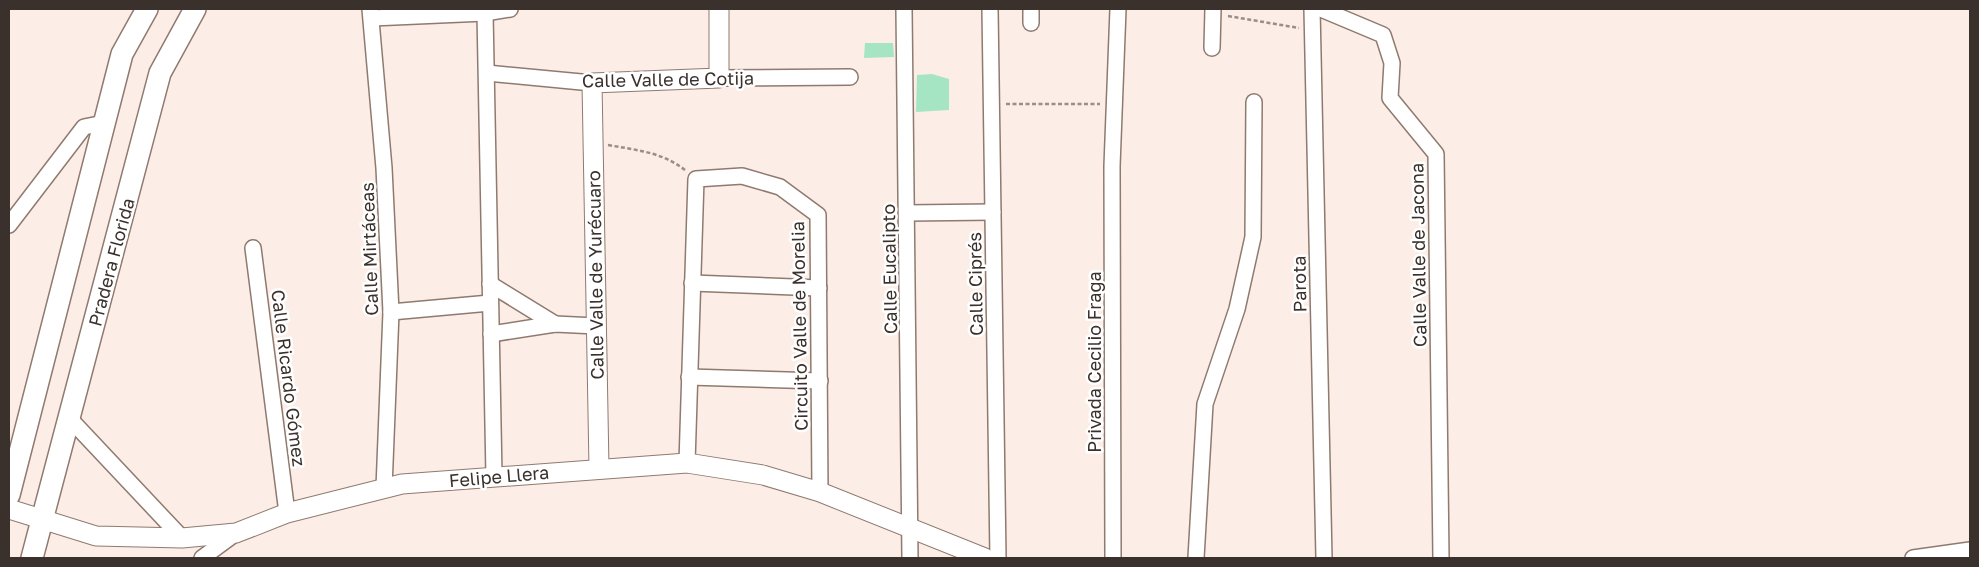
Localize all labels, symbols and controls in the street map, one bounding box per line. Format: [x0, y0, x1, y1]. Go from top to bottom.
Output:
street label: Calle Valle de Cotija [582, 66, 754, 92]
street label: Calle Valle de Jacona [1405, 163, 1431, 347]
street label: Calle Valle de Yurécuaro [582, 170, 608, 380]
street label: Calle Mirtáceas [356, 182, 382, 316]
street label: Pradera Florida [83, 195, 139, 329]
street label: Calle Eucalipto [877, 204, 901, 334]
street label: Circuito Valle de Morelia [786, 221, 812, 431]
street label: Calle Ciprés [963, 232, 987, 336]
street label: Parota [1288, 255, 1310, 313]
street label: Privada Cecilio Fraga [1083, 271, 1105, 453]
street label: Calle Ricardo Gómez [267, 288, 311, 468]
street label: Felipe Llera [448, 461, 550, 491]

